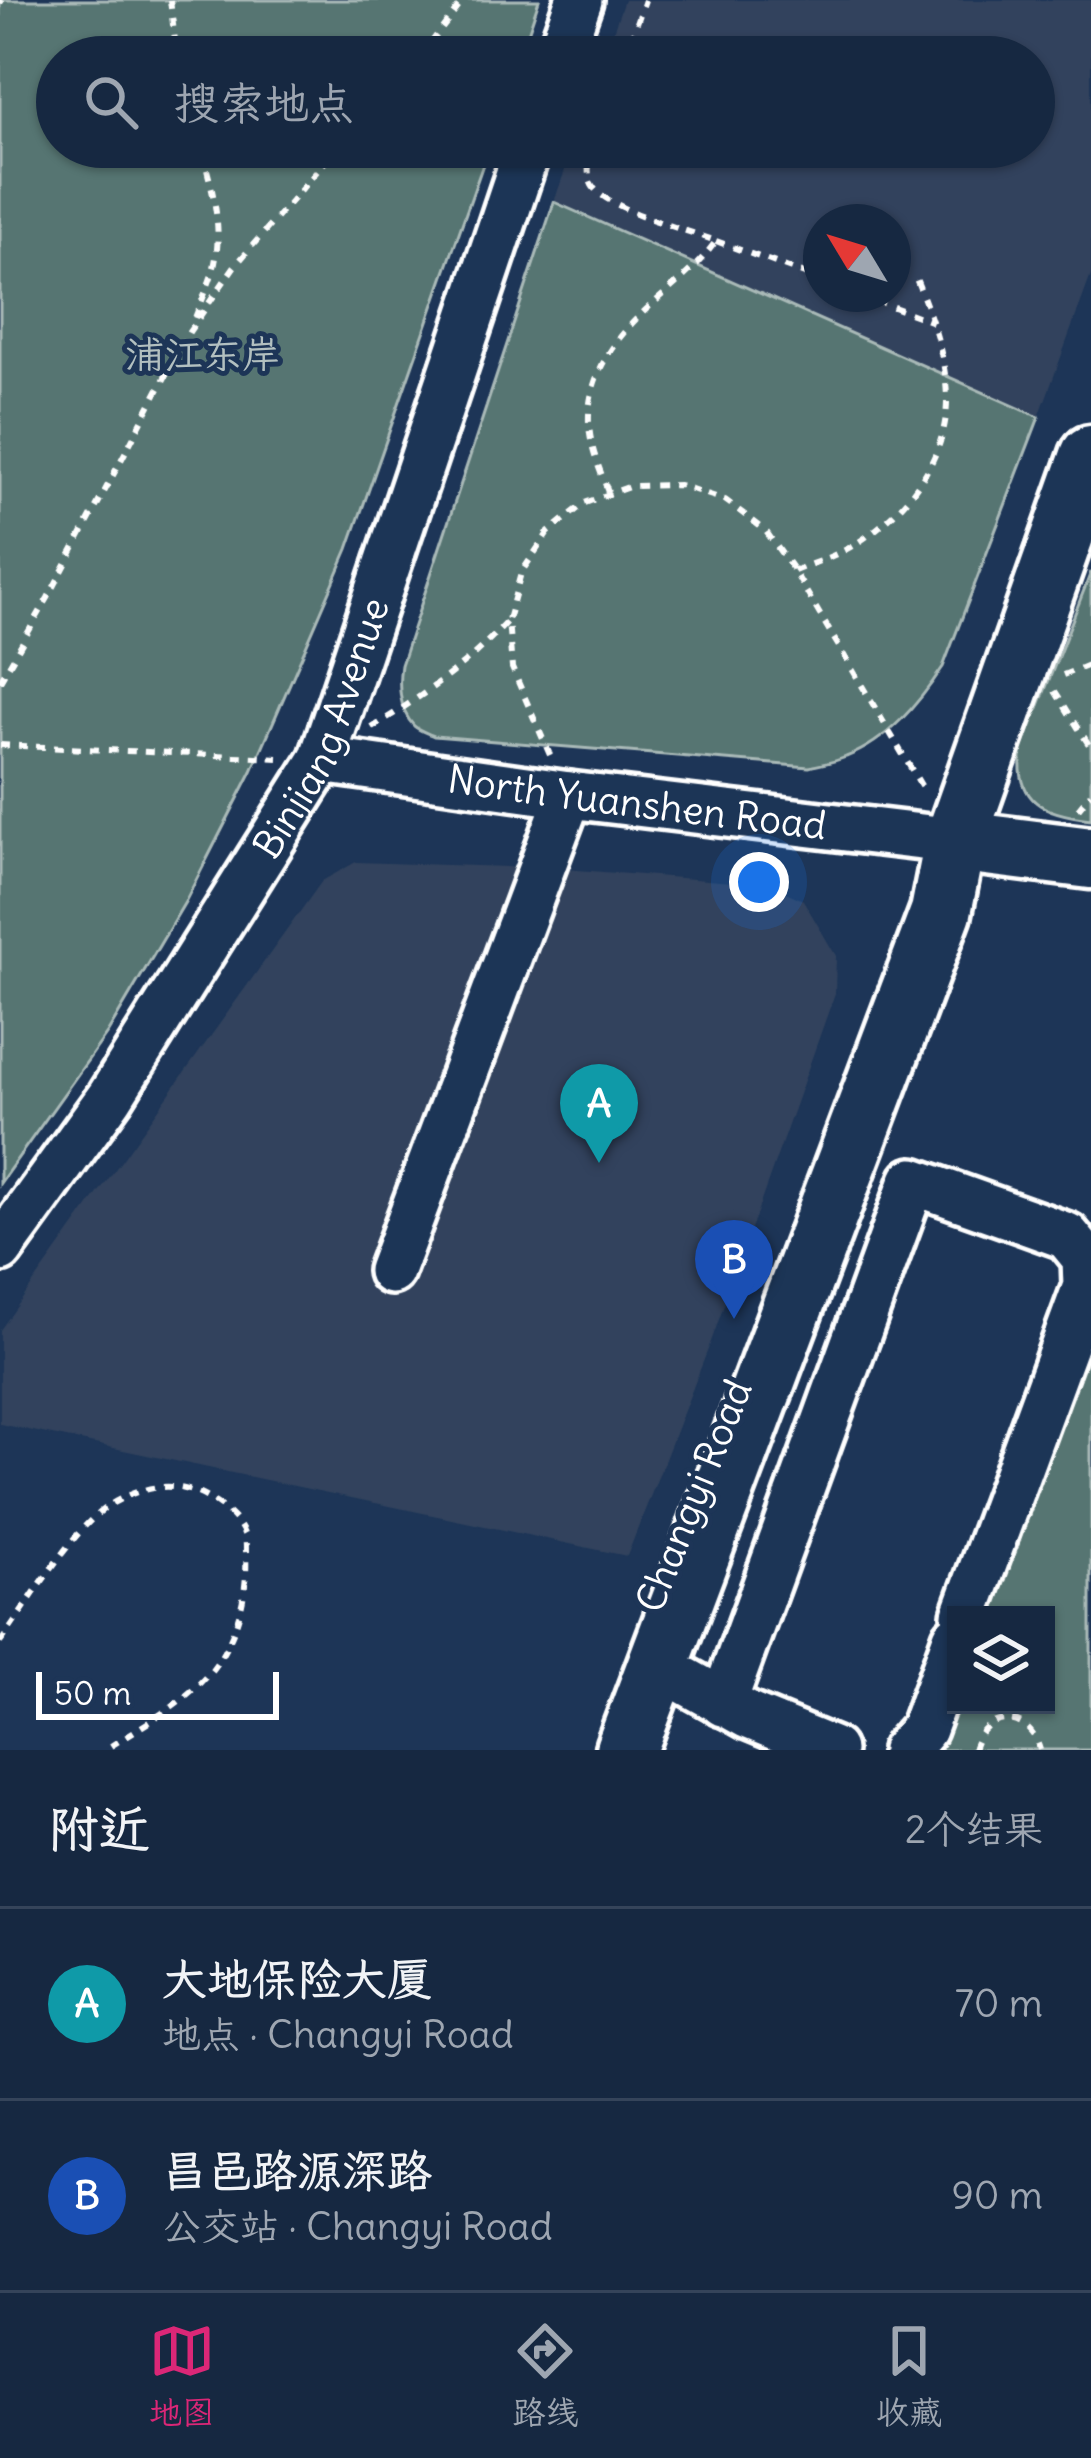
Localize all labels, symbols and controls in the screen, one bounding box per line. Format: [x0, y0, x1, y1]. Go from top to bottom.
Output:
search box [36, 36, 1055, 168]
icon: search [78, 69, 144, 135]
text: 搜索地点 [174, 75, 354, 131]
north arrow [803, 204, 911, 312]
park label: 浦江东岸 [125, 330, 281, 379]
street label: Binjiang Avenue [242, 591, 399, 867]
street label: North Yuanshen Road [445, 754, 829, 850]
your location [729, 852, 789, 912]
pin: A [560, 1064, 638, 1163]
pin: B [695, 1220, 773, 1319]
street label: Changyi Road [625, 1373, 763, 1619]
map controls [947, 1606, 1055, 1714]
button: layers [947, 1606, 1055, 1714]
scale bar [36, 1666, 279, 1719]
text: 50 m [54, 1672, 131, 1714]
text: 附近 [48, 1797, 150, 1861]
text: 2个结果 [905, 1805, 1043, 1854]
text: 大地保险大厦 [162, 1951, 432, 2007]
text: A [74, 1979, 100, 2028]
text: 70 m [955, 1979, 1043, 2028]
text: 地点 · Changyi Road [162, 2010, 514, 2059]
text: 昌邑路源深路 [162, 2143, 432, 2199]
text: B [74, 2171, 100, 2220]
text: 90 m [951, 2171, 1043, 2220]
text: 公交站 · Changyi Road [162, 2202, 553, 2251]
tab: 地图 [149, 2318, 215, 2433]
tab: 路线 [512, 2318, 578, 2433]
tab: 收藏 [876, 2318, 942, 2433]

